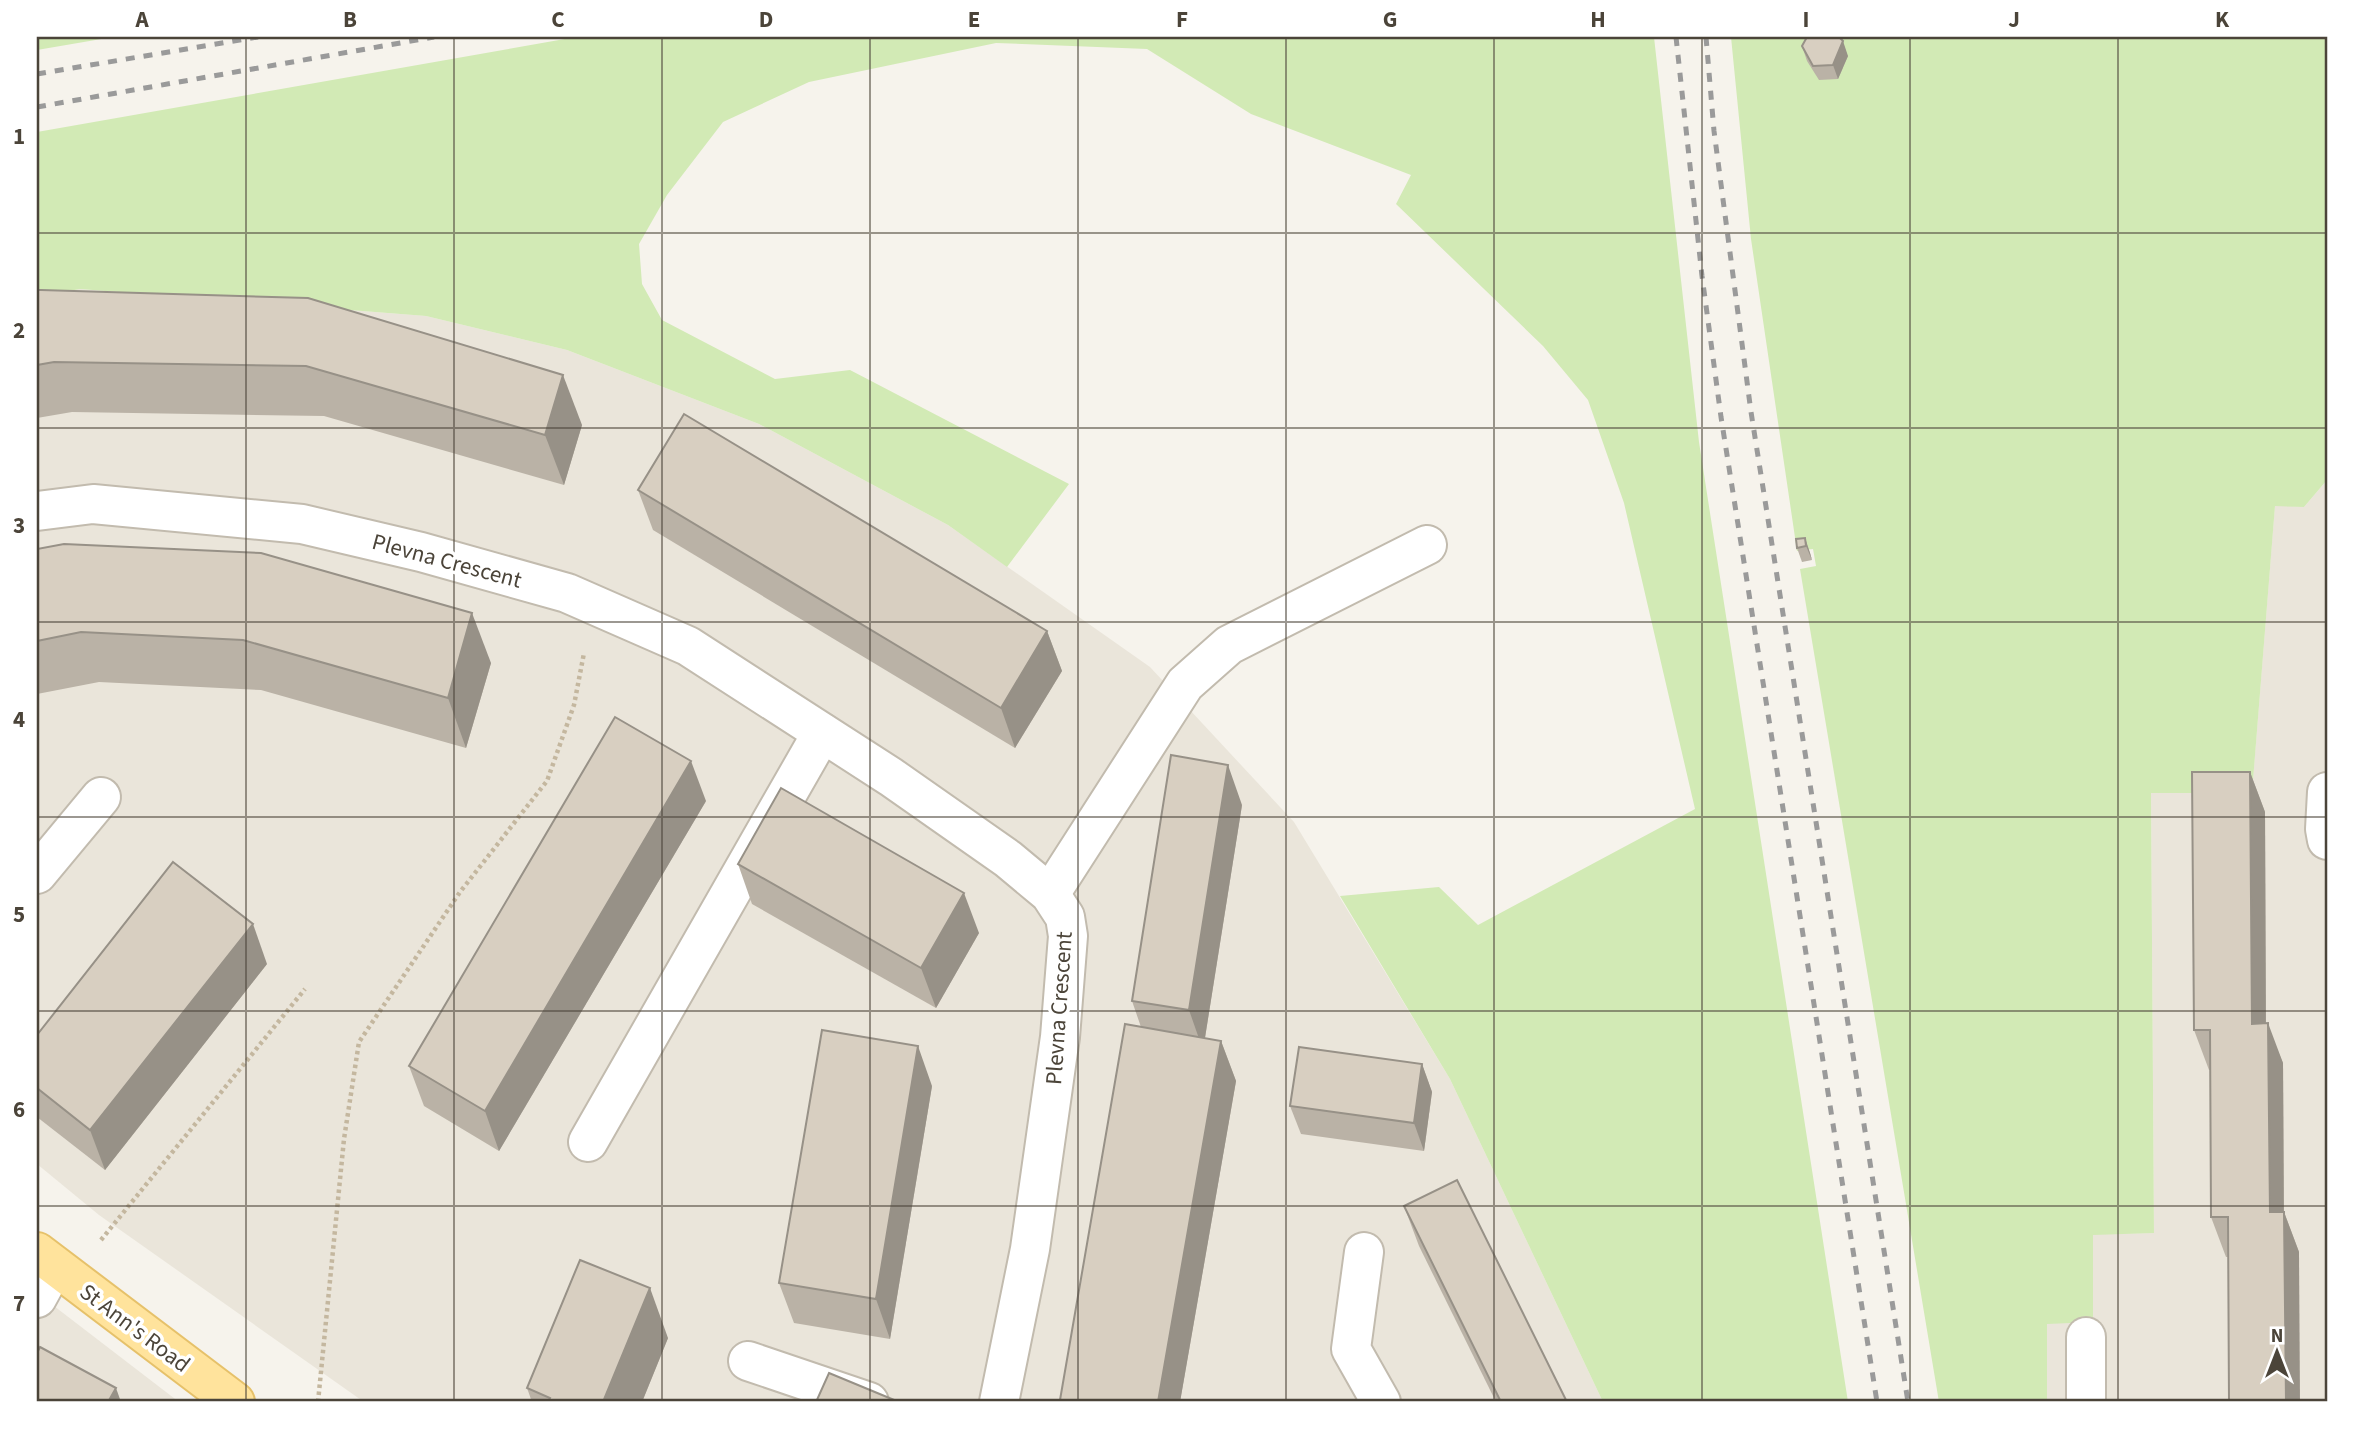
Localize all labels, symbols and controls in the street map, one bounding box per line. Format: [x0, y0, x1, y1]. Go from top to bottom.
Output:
text: A [134, 3, 149, 36]
text: B [343, 3, 357, 36]
text: C [551, 3, 565, 36]
text: D [759, 3, 773, 36]
text: E [968, 3, 980, 36]
text: F [1176, 3, 1188, 36]
text: G [1383, 3, 1397, 36]
text: H [1590, 3, 1606, 36]
text: I [1803, 3, 1809, 36]
text: J [2008, 3, 2020, 36]
text: K [2215, 3, 2230, 36]
text: 1 [13, 120, 25, 153]
text: 2 [13, 314, 25, 347]
text: 3 [13, 509, 25, 542]
street label: Plevna Crescent [369, 525, 526, 597]
text: 4 [13, 703, 25, 736]
text: 5 [13, 898, 25, 931]
street label: Plevna Crescent [1037, 930, 1081, 1086]
text: 6 [13, 1093, 25, 1126]
street label: St Ann's Road [73, 1276, 197, 1380]
text: 7 [13, 1287, 25, 1320]
north arrow [2242, 1316, 2312, 1386]
text: N [2271, 1323, 2283, 1350]

